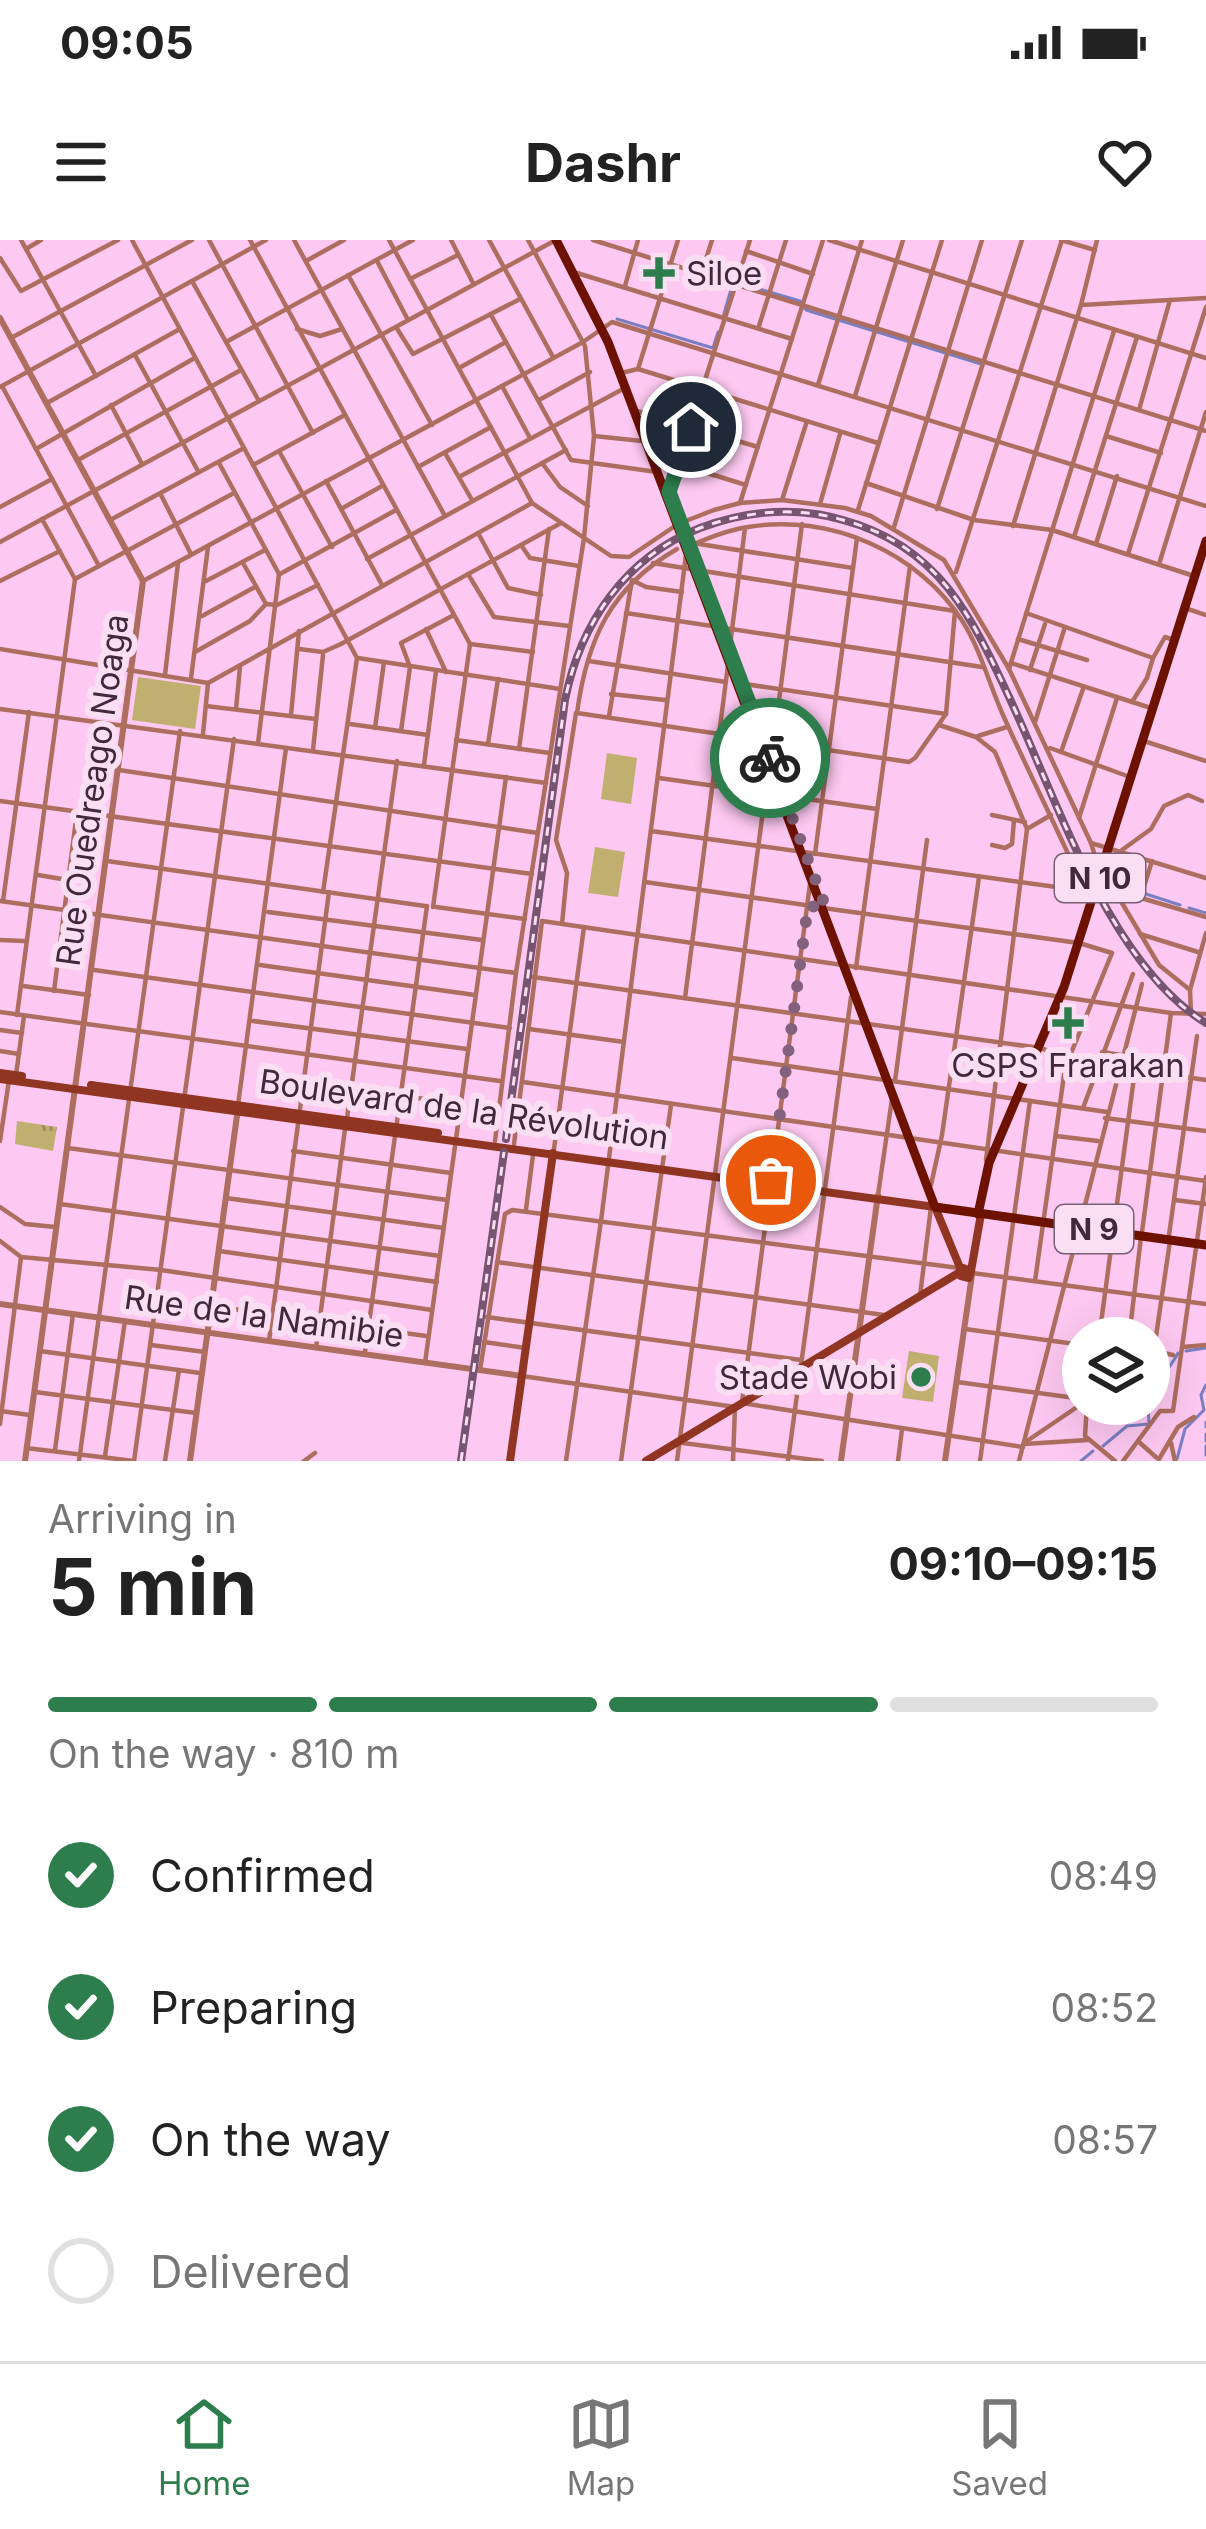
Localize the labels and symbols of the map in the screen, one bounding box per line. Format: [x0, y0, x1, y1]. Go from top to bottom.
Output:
place label: Siloe [686, 253, 762, 293]
marker: Siloe [643, 257, 675, 289]
pin [640, 376, 742, 478]
street label: Rue Ouedreago Noaga [47, 611, 137, 969]
courier [710, 698, 830, 818]
road number: N 10 [1055, 854, 1145, 902]
marker: CSPS Frarakan [1052, 1007, 1084, 1039]
place label: CSPS Frarakan [951, 1045, 1185, 1085]
street label: Boulevard de la Révolution [257, 1060, 671, 1158]
pin [720, 1129, 822, 1231]
road number: N 9 [1055, 1205, 1133, 1253]
street label: Rue de la Namibie [122, 1277, 406, 1355]
place label: Stade Wobi [719, 1357, 897, 1397]
marker: Stade Wobi [908, 1364, 934, 1390]

